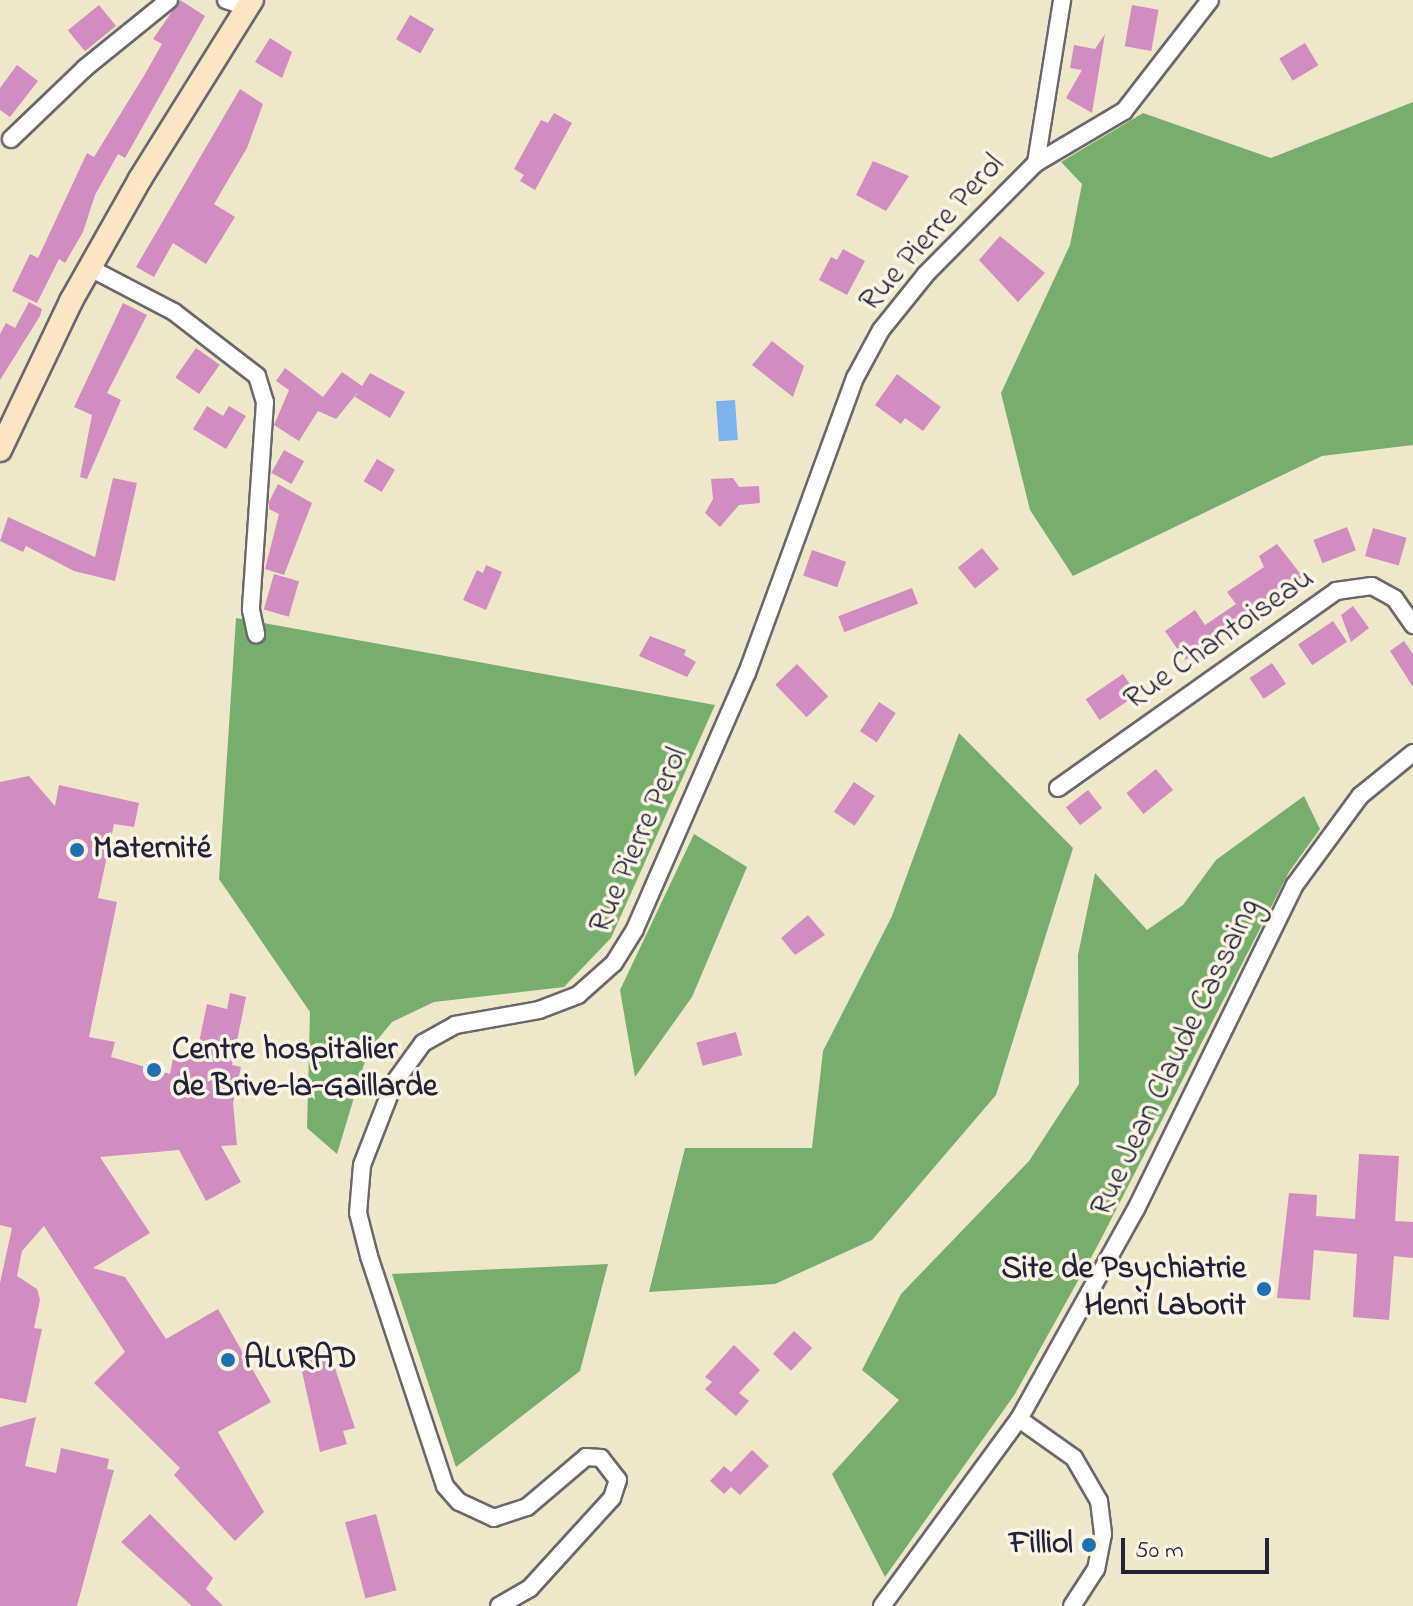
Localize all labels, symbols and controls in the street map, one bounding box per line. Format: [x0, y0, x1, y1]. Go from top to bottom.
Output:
street label: Rue Pierre Perol [852, 147, 1014, 321]
street label: Rue Chantoiseau [1118, 560, 1322, 720]
street label: Rue Pierre Perol [582, 742, 698, 940]
place label: Maternité [93, 831, 211, 869]
marker: Maternité [68, 841, 86, 859]
street label: Rue Jean Claude Cassaing [1083, 893, 1271, 1223]
place label: Centre hospitalier de Brive-la-Gaillarde [172, 1033, 437, 1108]
marker: Centre hospitalier de Brive-la-Gaillarde [143, 1059, 165, 1081]
place label: Site de Psychiatrie Henri Laborit [1001, 1252, 1246, 1327]
marker: Site de Psychiatrie Henri Laborit [1253, 1278, 1275, 1300]
place label: ALURAD [244, 1341, 357, 1379]
marker: ALURAD [219, 1351, 237, 1369]
scale bar [1125, 1522, 1273, 1572]
place label: Filliol [1009, 1526, 1073, 1564]
text: 50 m [1135, 1534, 1184, 1569]
marker: Filliol [1080, 1536, 1098, 1554]

